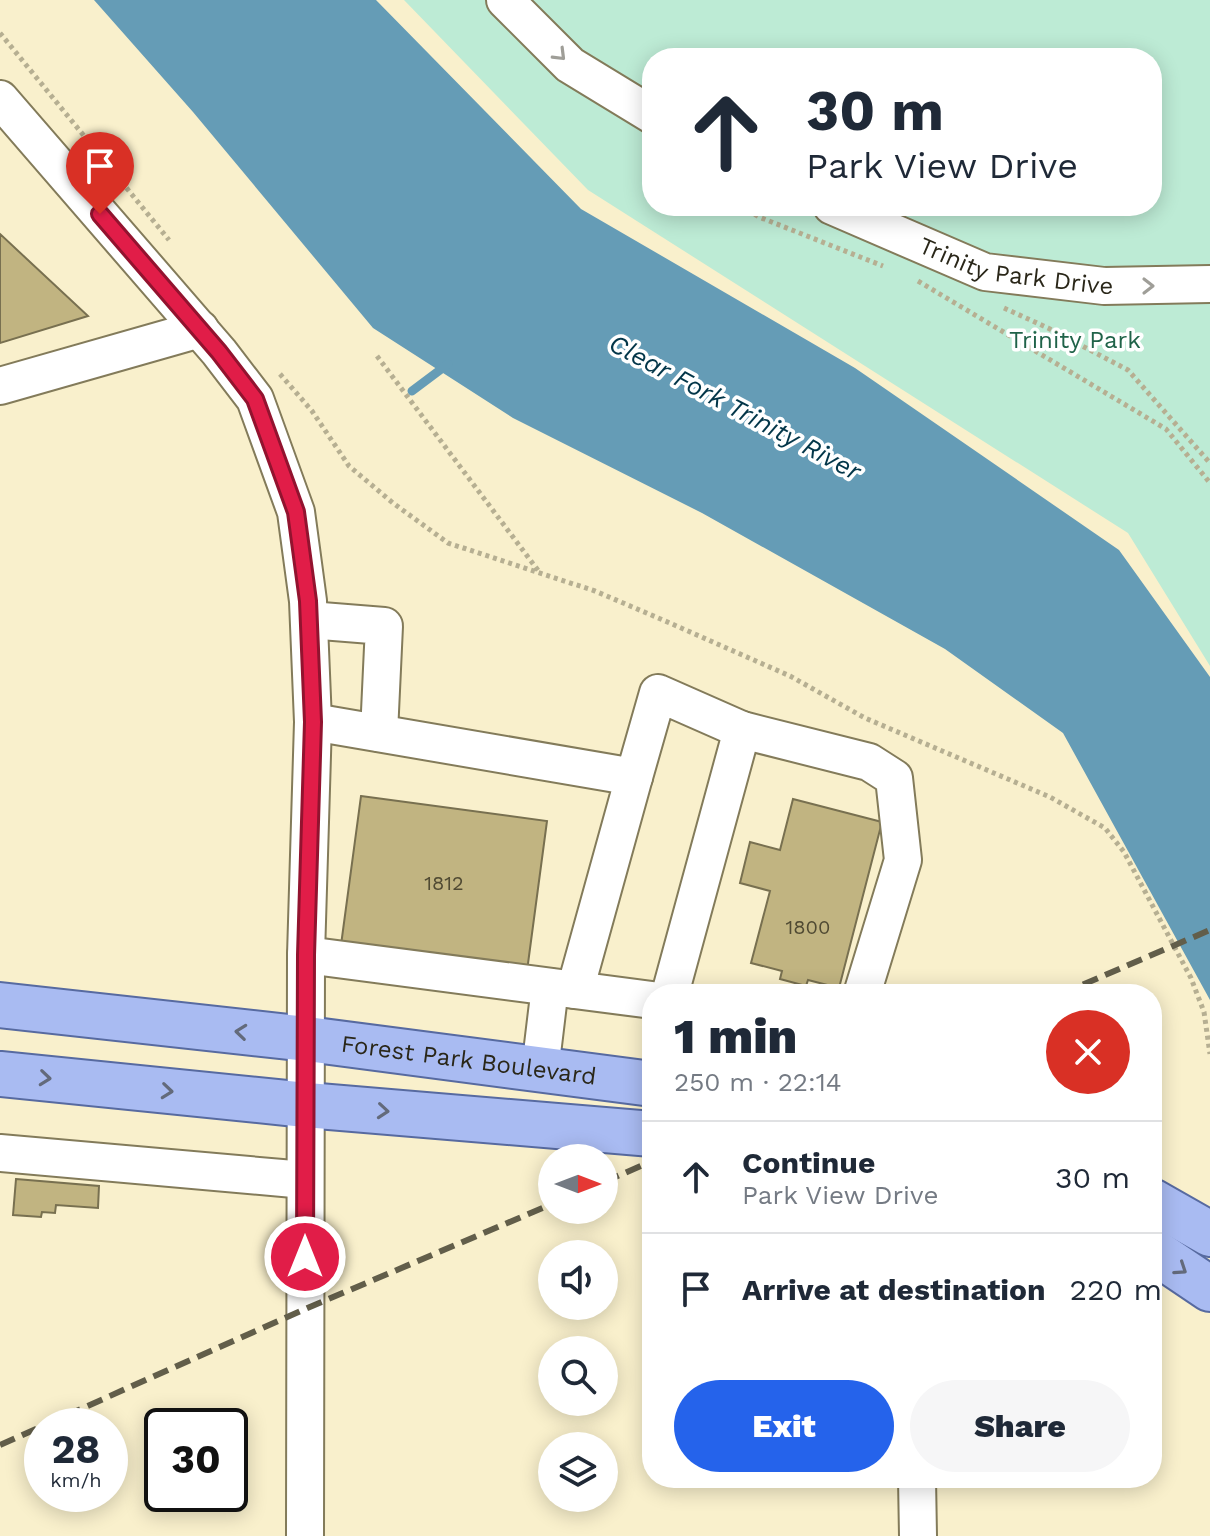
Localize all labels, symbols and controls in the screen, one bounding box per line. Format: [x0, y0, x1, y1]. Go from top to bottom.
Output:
one-way arrow [551, 46, 565, 60]
text: 30 m [806, 78, 944, 144]
icon: ahead [674, 80, 778, 184]
pin [66, 132, 134, 214]
icon: arrive [78, 144, 122, 188]
text: Park View Drive [806, 145, 1078, 187]
street label: Trinity Park Drive [915, 231, 1113, 300]
one-way arrow [1142, 277, 1155, 295]
park label: Trinity Park [1009, 326, 1141, 354]
water label: Clear Fork Trinity River [604, 328, 867, 487]
house number: 1812 [424, 871, 464, 895]
house number: 1800 [786, 915, 831, 939]
text: 1 min [674, 1008, 797, 1065]
button: close [1046, 1010, 1130, 1094]
one-way arrow [234, 1023, 247, 1040]
street label: Forest Park Boulevard [339, 1030, 598, 1091]
text: 250 m · 22:14 [674, 1067, 842, 1097]
one-way arrow [38, 1070, 51, 1087]
one-way arrow [161, 1082, 174, 1099]
one-way arrow [377, 1103, 390, 1120]
north arrow [538, 1144, 618, 1224]
map controls [538, 1144, 618, 1512]
text: Continue [742, 1145, 875, 1180]
icon: ahead [674, 1155, 718, 1199]
text: 30 m [1055, 1160, 1130, 1195]
text: Park View Drive [742, 1180, 938, 1210]
position arrow [263, 1215, 347, 1299]
button: sound [538, 1240, 618, 1320]
one-way arrow [1173, 1259, 1187, 1274]
icon: arrive [674, 1267, 718, 1311]
text: Arrive at destination [742, 1272, 1046, 1307]
text: 220 m [1070, 1272, 1162, 1307]
button: search [538, 1336, 618, 1416]
button: Exit [674, 1380, 894, 1472]
button: Share [910, 1380, 1130, 1472]
speed limit sign: 30 [144, 1408, 248, 1512]
text: 28 [52, 1426, 100, 1473]
button: layers [538, 1432, 618, 1512]
text: km/h [50, 1468, 102, 1492]

